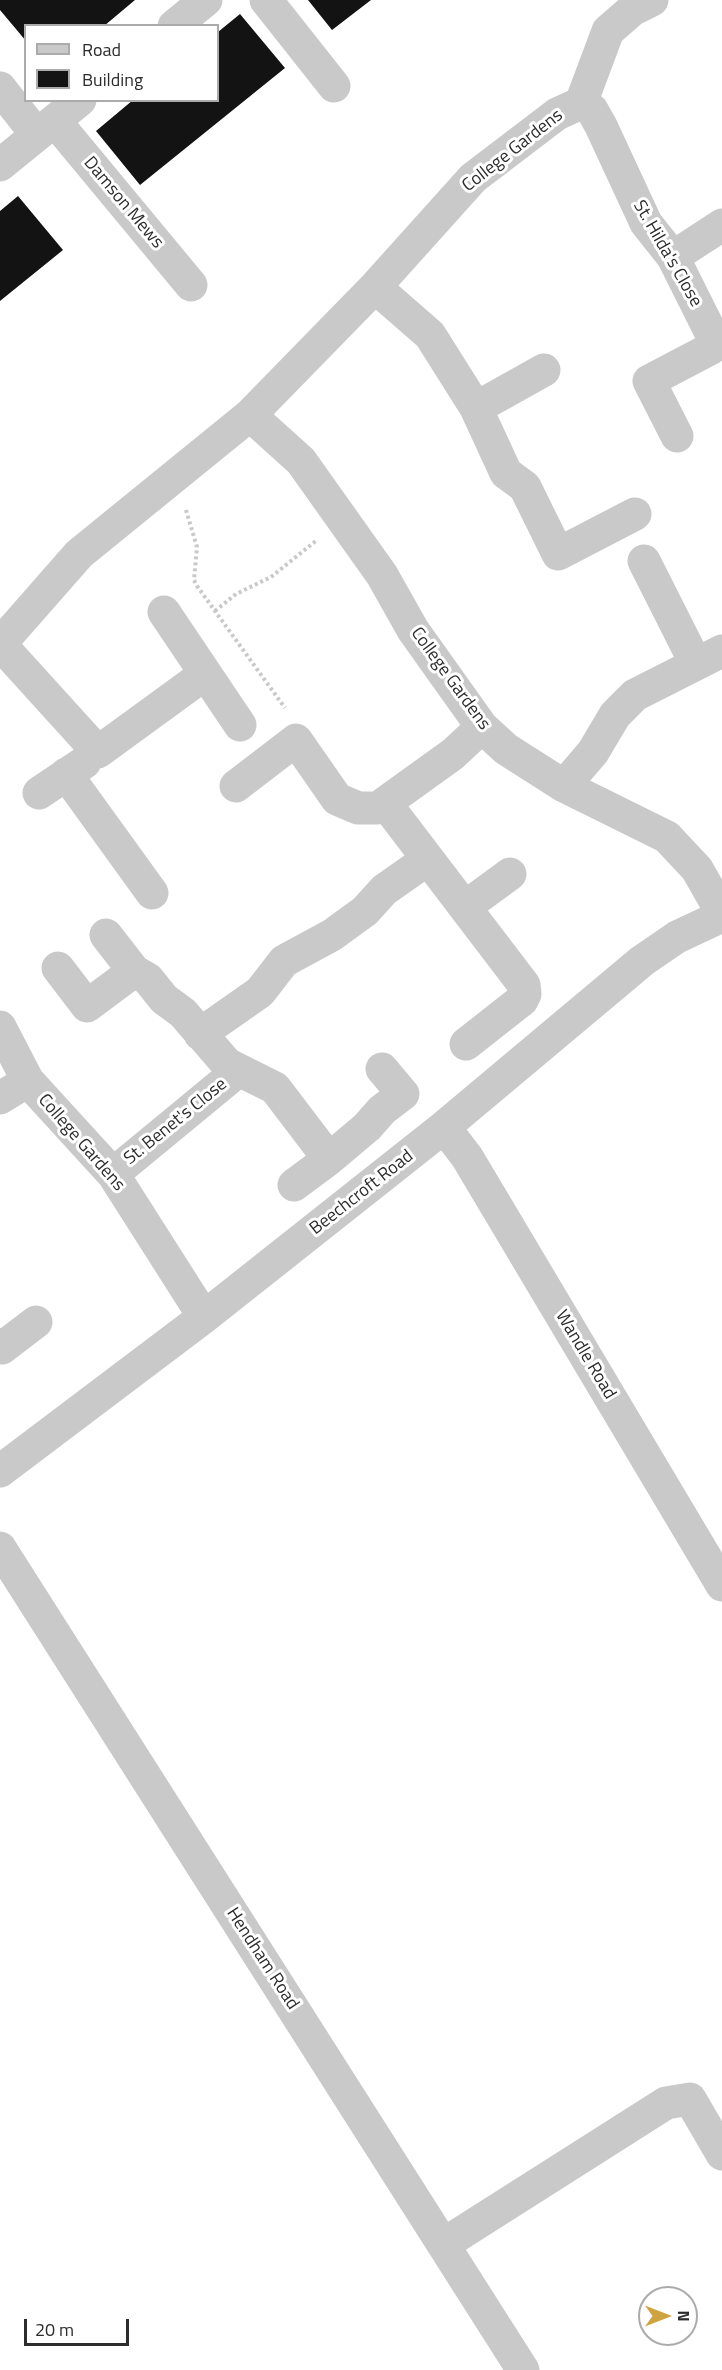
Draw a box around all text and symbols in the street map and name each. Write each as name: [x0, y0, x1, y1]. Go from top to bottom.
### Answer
legend: [24, 24, 219, 102]
text: Road: [82, 36, 121, 63]
text: Building: [82, 66, 143, 93]
street label: College Gardens: [458, 105, 568, 197]
street label: Damson Mews: [78, 153, 168, 253]
street label: St. Hilda's Close: [628, 197, 706, 311]
street label: College Gardens: [406, 623, 494, 735]
street label: St. Benet's Close: [120, 1074, 232, 1170]
street label: College Gardens: [33, 1090, 129, 1196]
street label: Beechcroft Road: [306, 1146, 418, 1240]
street label: Wandle Road: [550, 1307, 620, 1403]
street label: Hendham Road: [221, 1904, 303, 2014]
north arrow: [638, 2286, 698, 2346]
scale bar: [27, 2307, 132, 2345]
text: N: [672, 2310, 696, 2322]
text: 20 m: [35, 2316, 74, 2343]

